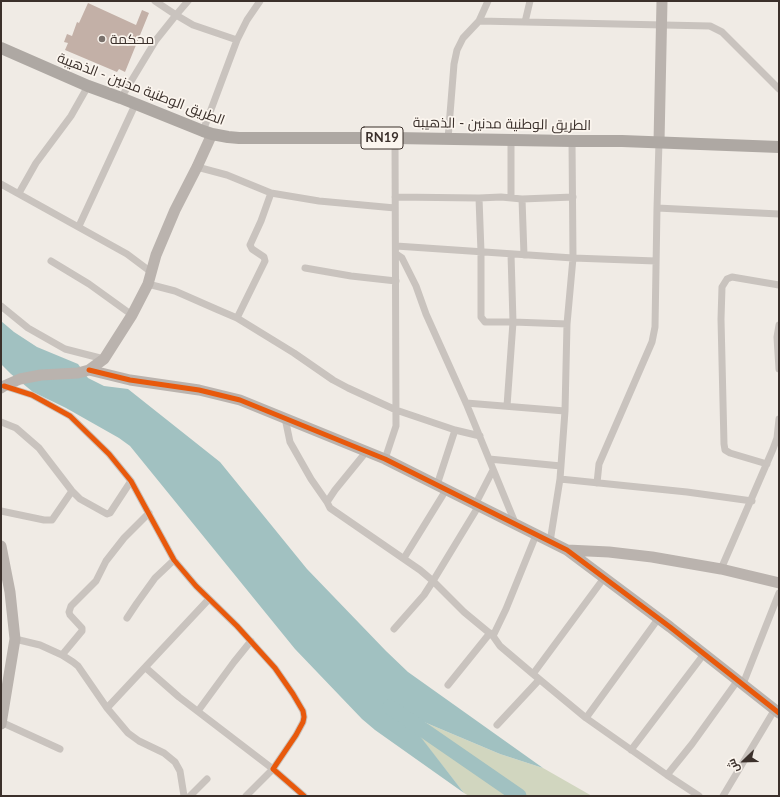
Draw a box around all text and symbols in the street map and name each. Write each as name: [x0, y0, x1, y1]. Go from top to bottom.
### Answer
place label: محكمة: [110, 31, 154, 47]
marker: محكمة: [97, 34, 107, 44]
street label: الطريق الوطنية مدنين - الذهيبة: [55, 49, 227, 129]
street label: الطريق الوطنية مدنين - الذهيبة: [413, 114, 591, 134]
road number: RN19: [361, 127, 403, 149]
north arrow: [724, 741, 764, 781]
text: ش: [724, 757, 741, 775]

